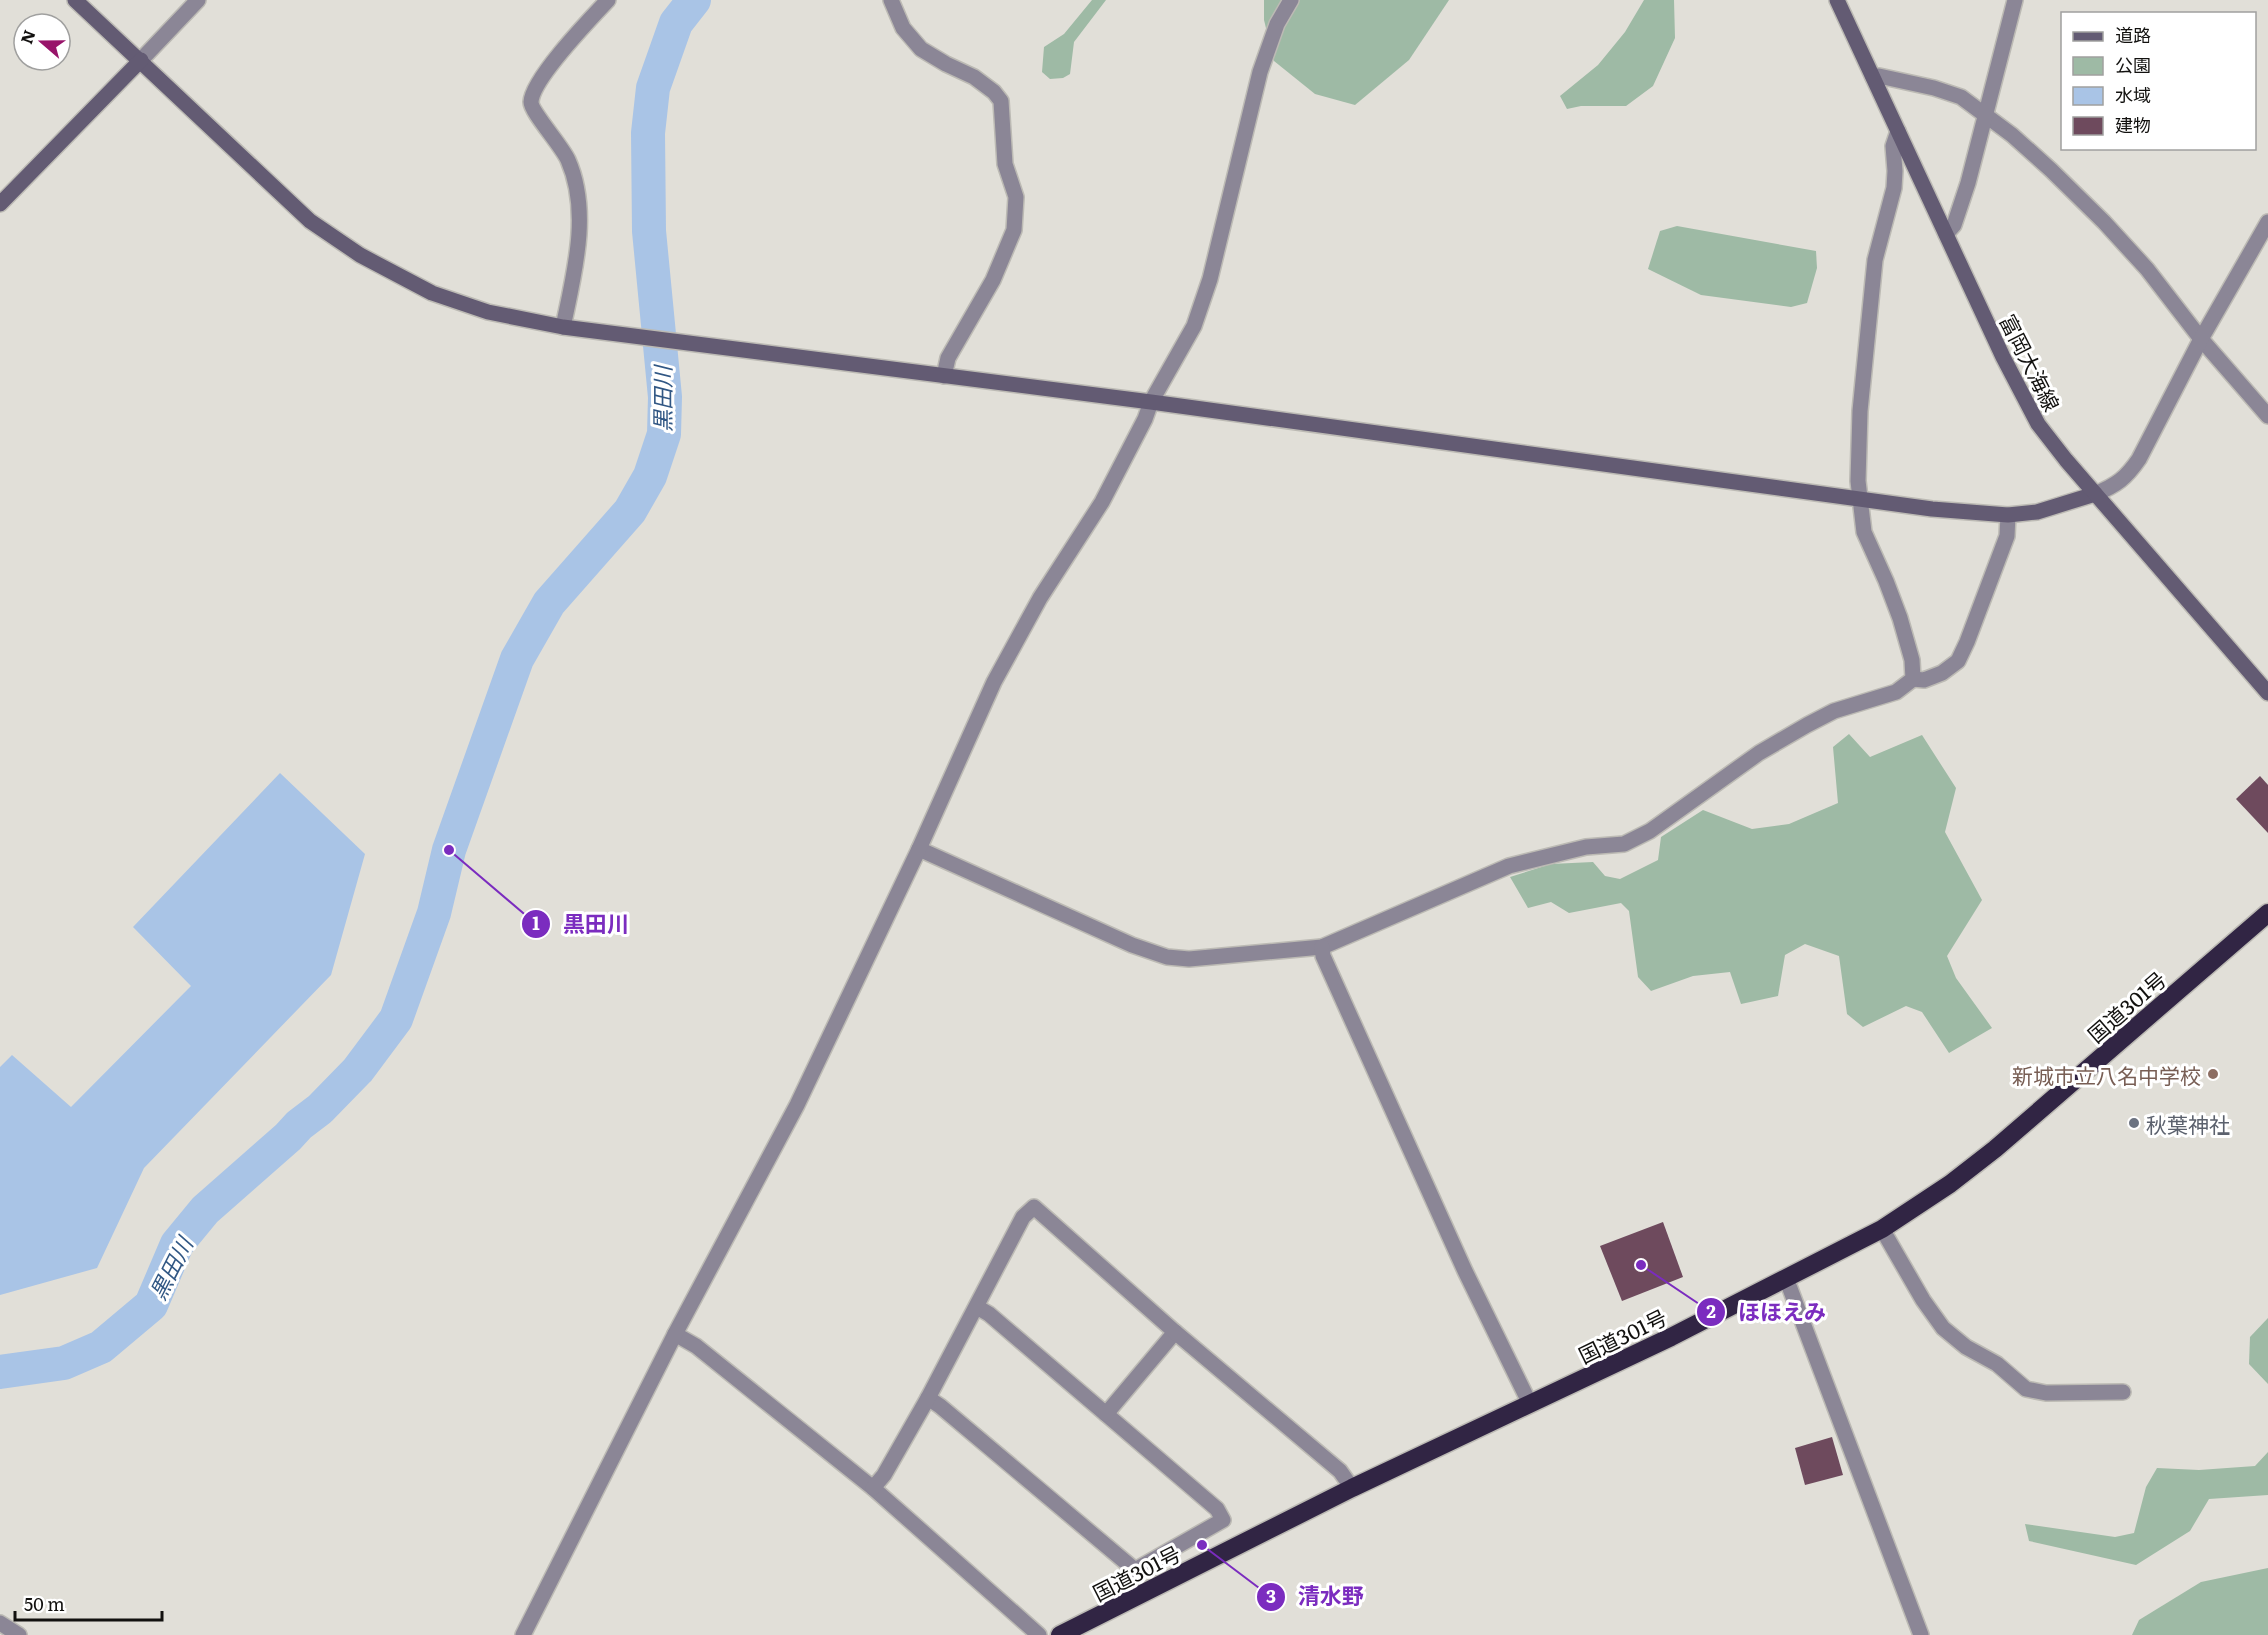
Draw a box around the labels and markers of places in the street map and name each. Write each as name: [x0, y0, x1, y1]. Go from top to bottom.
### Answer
callout: 黒田川: [521, 904, 641, 944]
place label: 新城市立八名中学校: [2012, 1059, 2201, 1090]
marker: 新城市立八名中学校: [2206, 1067, 2220, 1081]
place label: 秋葉神社: [2146, 1108, 2230, 1139]
marker: 秋葉神社: [2127, 1116, 2141, 1130]
callout: ほほえみ: [1696, 1292, 1838, 1332]
callout: 清水野: [1256, 1577, 1376, 1617]

